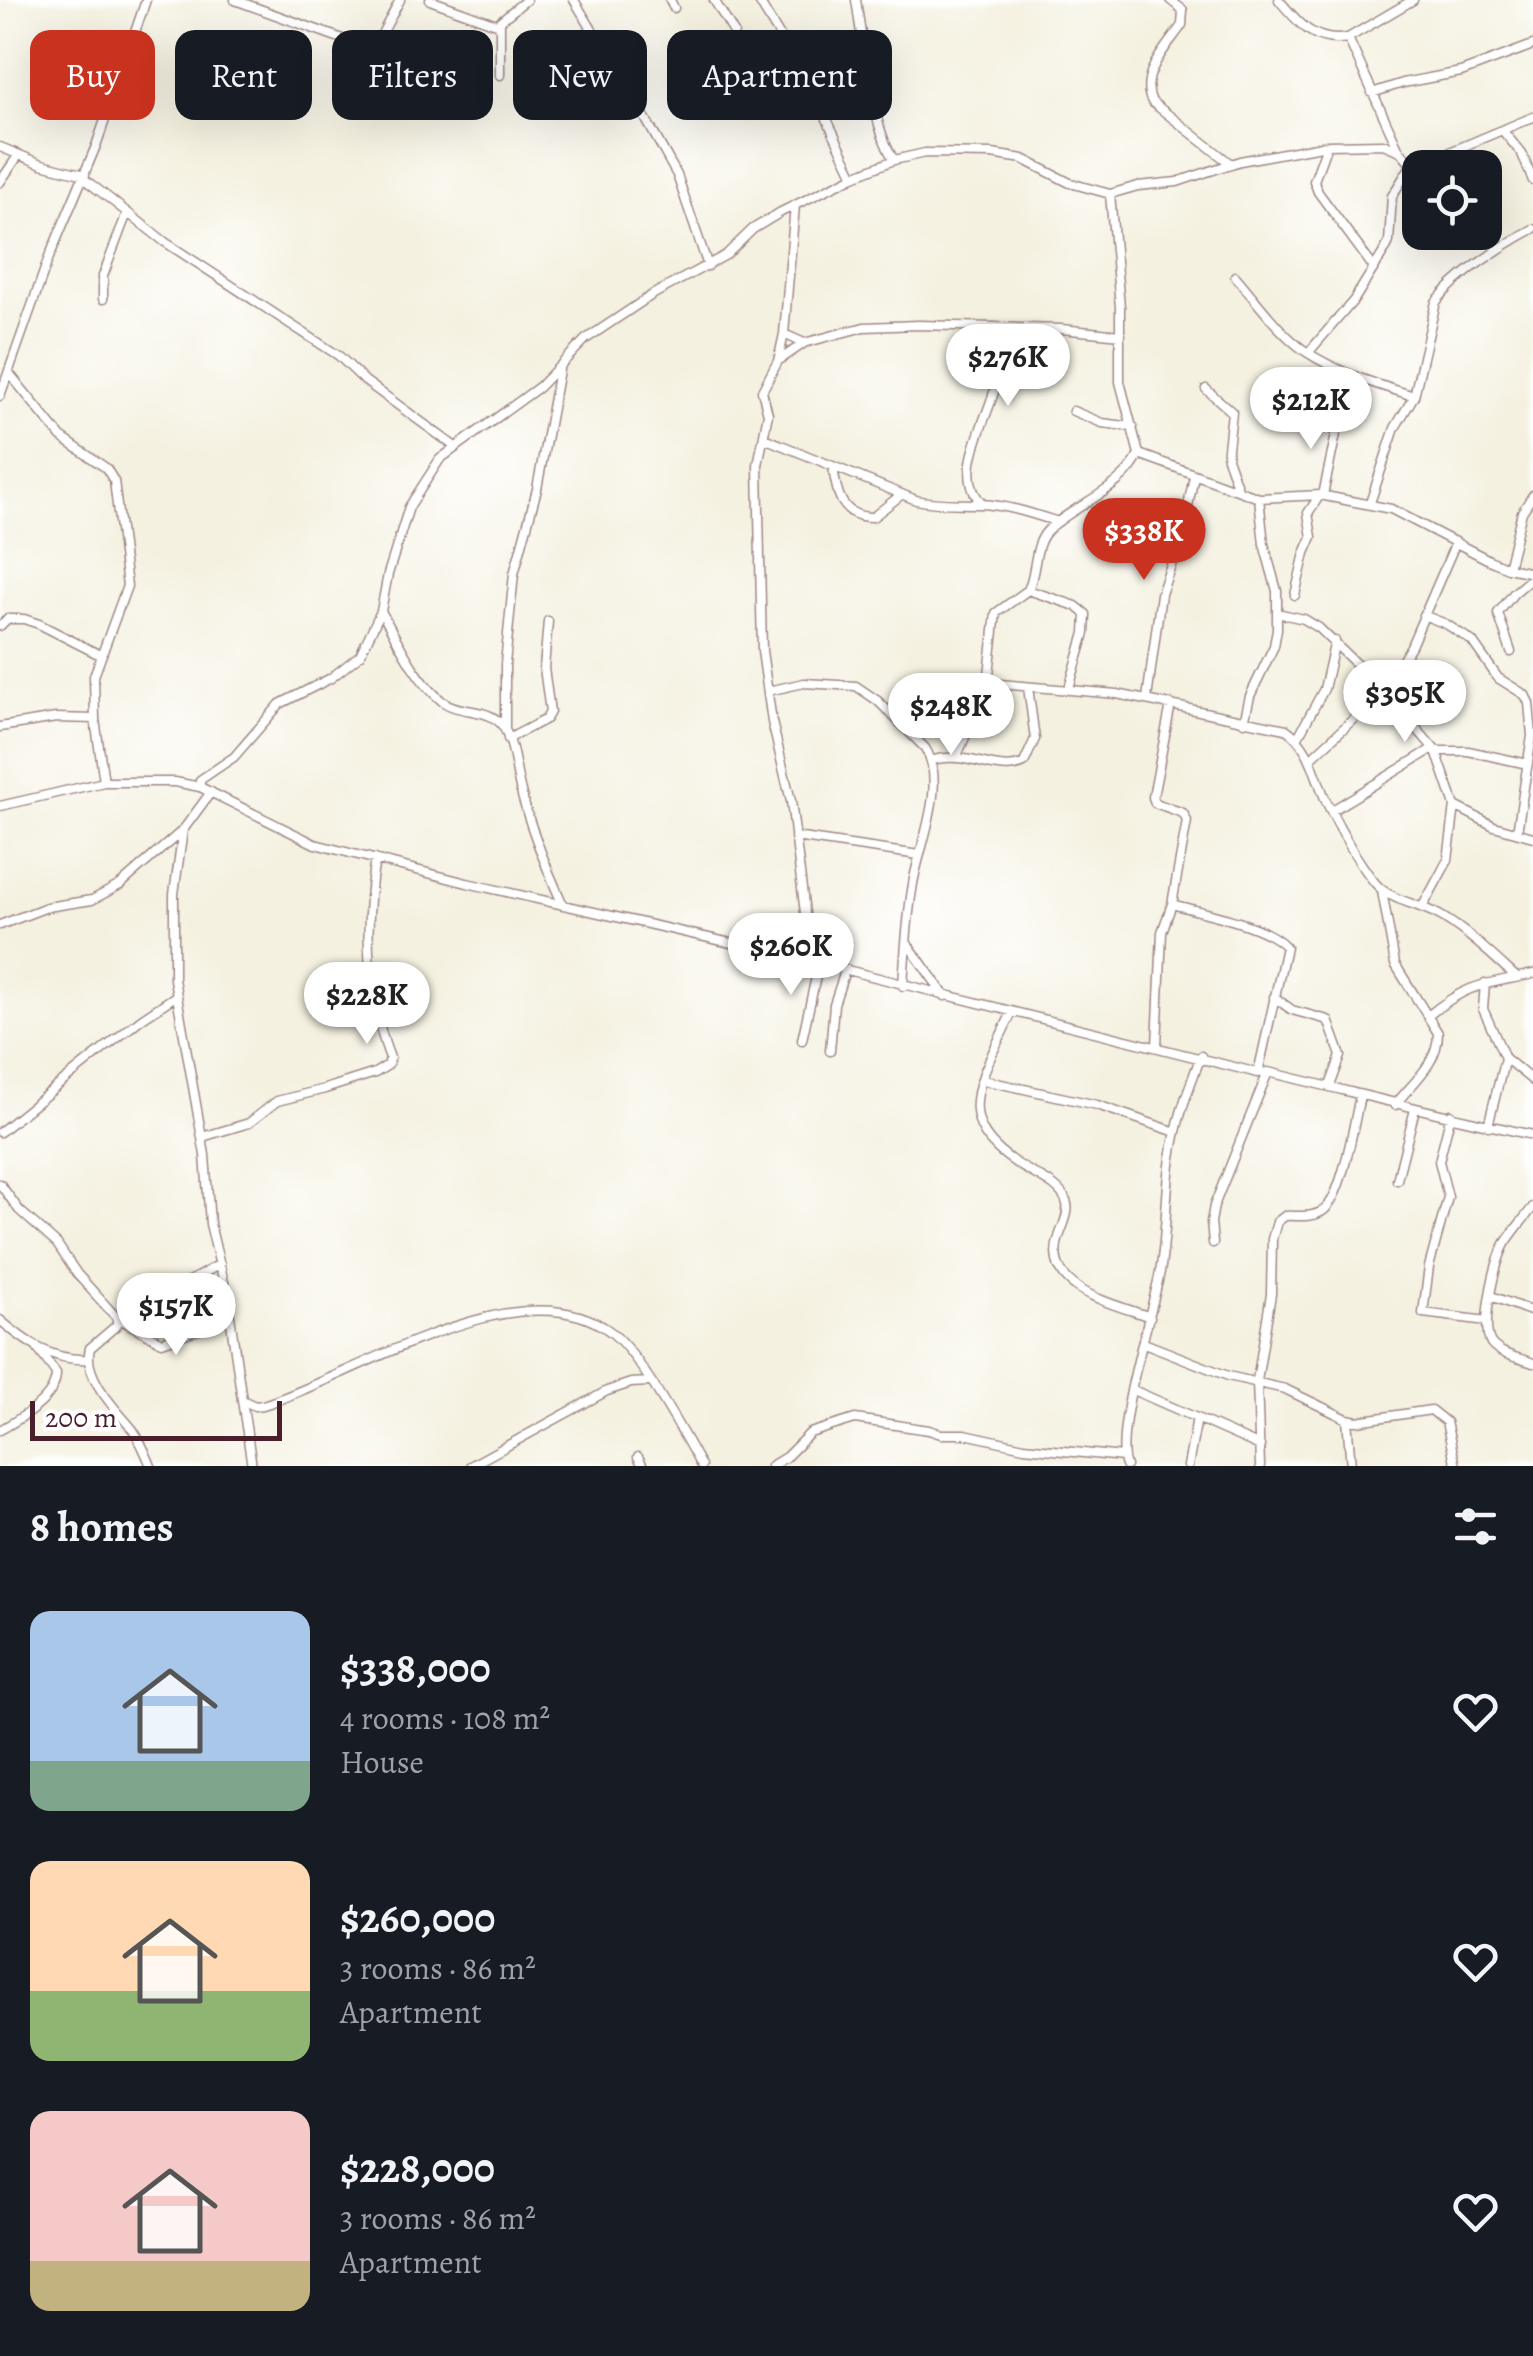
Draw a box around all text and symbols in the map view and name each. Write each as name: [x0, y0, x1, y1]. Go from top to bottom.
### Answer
chip: Buy: [30, 30, 155, 120]
chip: Rent: [175, 30, 312, 120]
chip: Filters: [332, 30, 493, 120]
chip: New: [513, 30, 647, 120]
chip: Apartment: [667, 30, 892, 120]
map controls: [1402, 150, 1502, 250]
button: locate: [1402, 150, 1502, 250]
pin: $276K: [938, 324, 1078, 409]
text: $276K: [968, 334, 1048, 378]
pin: $212K: [1241, 367, 1381, 452]
text: $212K: [1272, 377, 1350, 421]
pin: $338K: [1074, 498, 1214, 583]
text: $338K: [1105, 508, 1183, 552]
pin: $305K: [1335, 660, 1475, 745]
text: $305K: [1365, 670, 1445, 714]
pin: $248K: [881, 673, 1021, 758]
text: $248K: [910, 683, 992, 727]
pin: $260K: [721, 913, 861, 998]
text: $260K: [750, 923, 832, 967]
pin: $228K: [297, 962, 437, 1047]
text: $228K: [326, 972, 408, 1016]
pin: $157K: [106, 1273, 246, 1358]
text: $157K: [139, 1283, 213, 1327]
scale bar: [30, 1396, 282, 1440]
text: 200 m: [45, 1399, 117, 1437]
text: 8 homes: [30, 1498, 174, 1555]
icon: filters: [1448, 1499, 1503, 1554]
text: $338,000: [340, 1639, 491, 1696]
icon: home: [110, 1651, 230, 1771]
icon: heart: [1448, 1684, 1503, 1739]
text: 4 rooms · 108 m²: [340, 1696, 550, 1740]
text: House: [340, 1740, 424, 1784]
text: $260,000: [340, 1889, 495, 1946]
icon: home: [110, 1901, 230, 2021]
icon: heart: [1448, 1934, 1503, 1989]
text: 3 rooms · 86 m²: [340, 1946, 536, 1990]
text: Apartment: [340, 1990, 482, 2034]
text: $228,000: [340, 2139, 495, 2196]
icon: home: [110, 2151, 230, 2271]
icon: heart: [1448, 2184, 1503, 2239]
text: 3 rooms · 86 m²: [340, 2196, 536, 2240]
text: Apartment: [340, 2240, 482, 2284]

